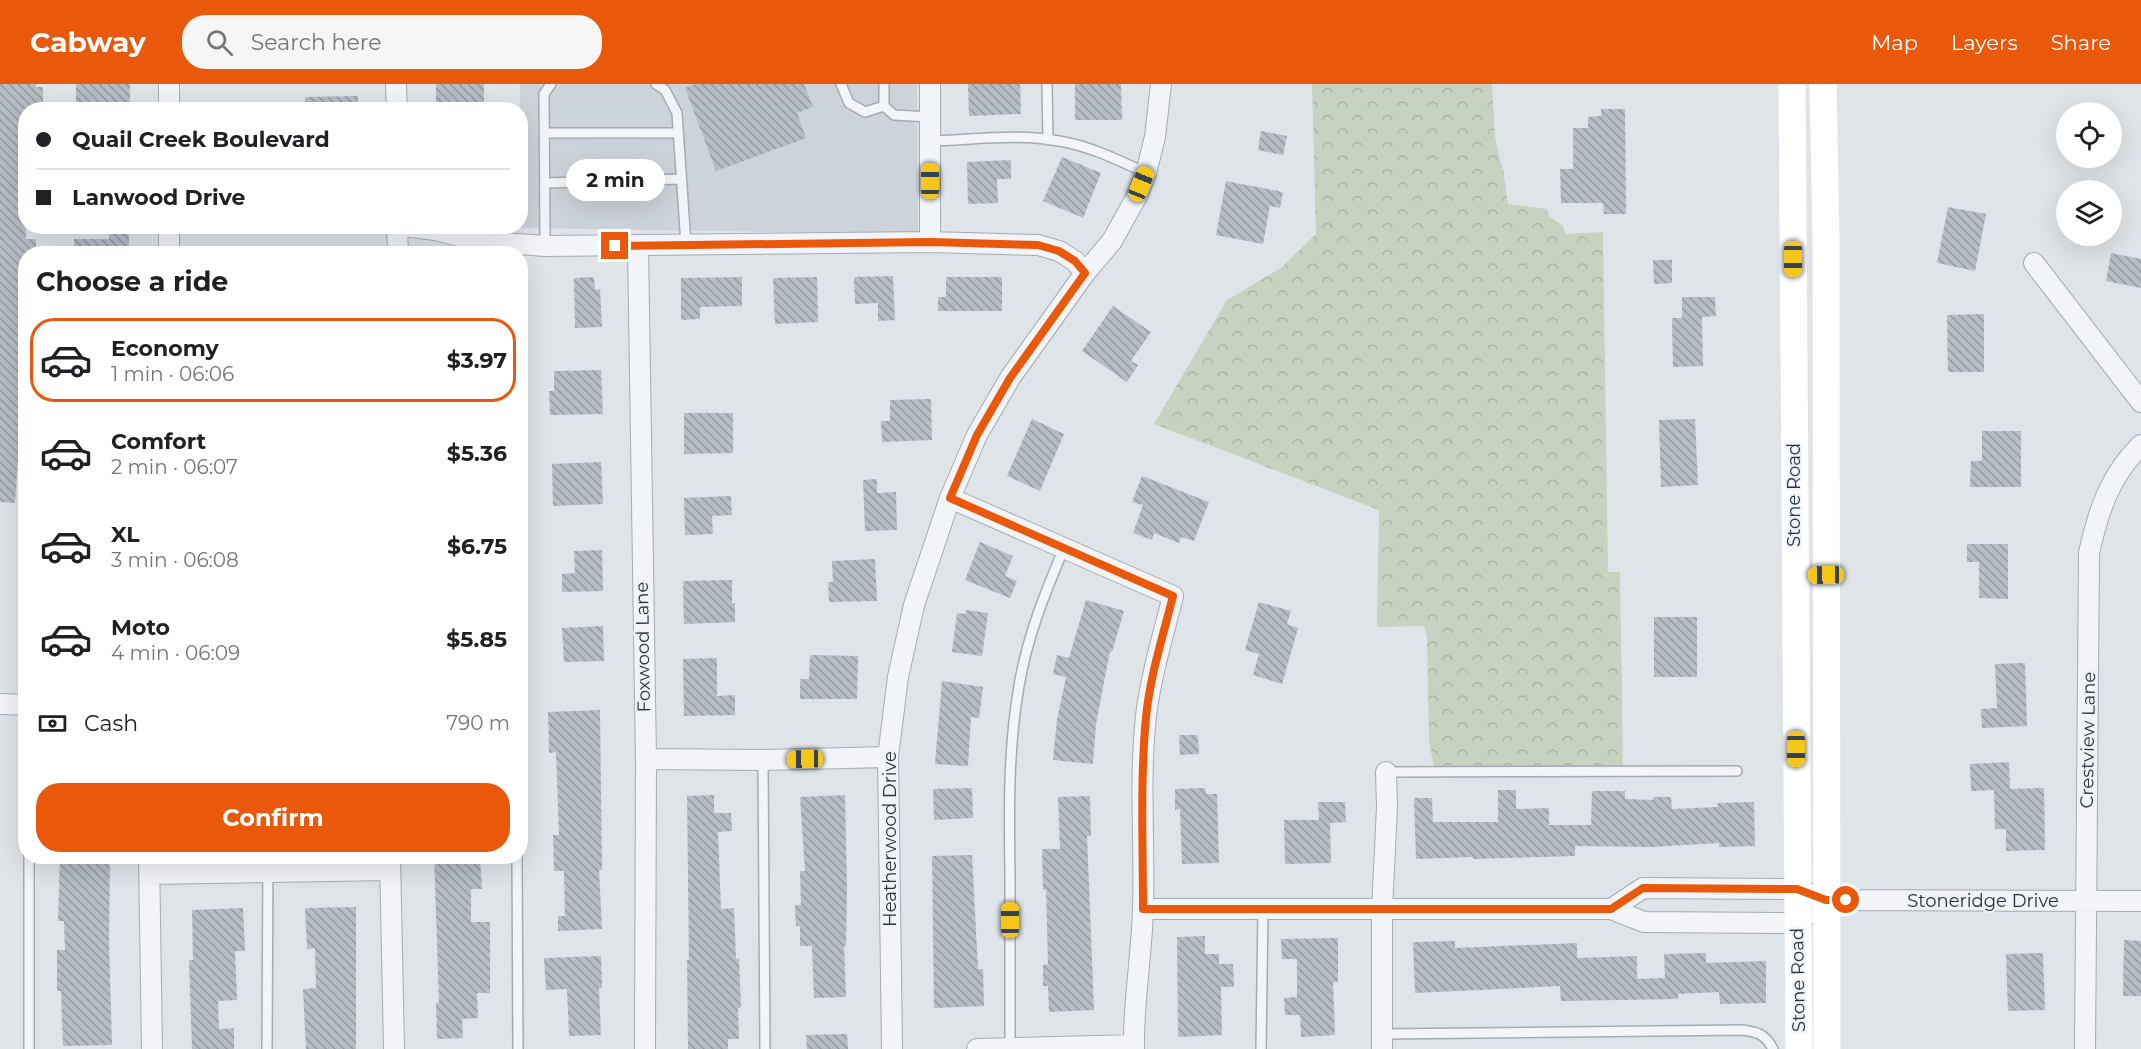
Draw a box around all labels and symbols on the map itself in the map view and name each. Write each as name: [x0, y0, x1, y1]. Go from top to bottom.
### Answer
callout: 2 min: [566, 159, 664, 201]
car: [921, 163, 939, 199]
car: [1126, 164, 1156, 204]
route end: [601, 232, 628, 259]
car: [1784, 241, 1802, 277]
street label: Stone Road: [1783, 443, 1805, 547]
car: [1808, 566, 1844, 584]
street label: Foxwood Lane: [631, 581, 655, 712]
street label: Crestview Lane: [2076, 671, 2100, 808]
car: [1787, 731, 1805, 767]
car: [787, 750, 823, 768]
street label: Heatherwood Drive: [879, 751, 901, 927]
route start: [1832, 886, 1859, 913]
street label: Stoneridge Drive: [1907, 890, 2059, 912]
car: [1001, 902, 1019, 938]
street label: Stone Road: [1786, 928, 1810, 1032]

